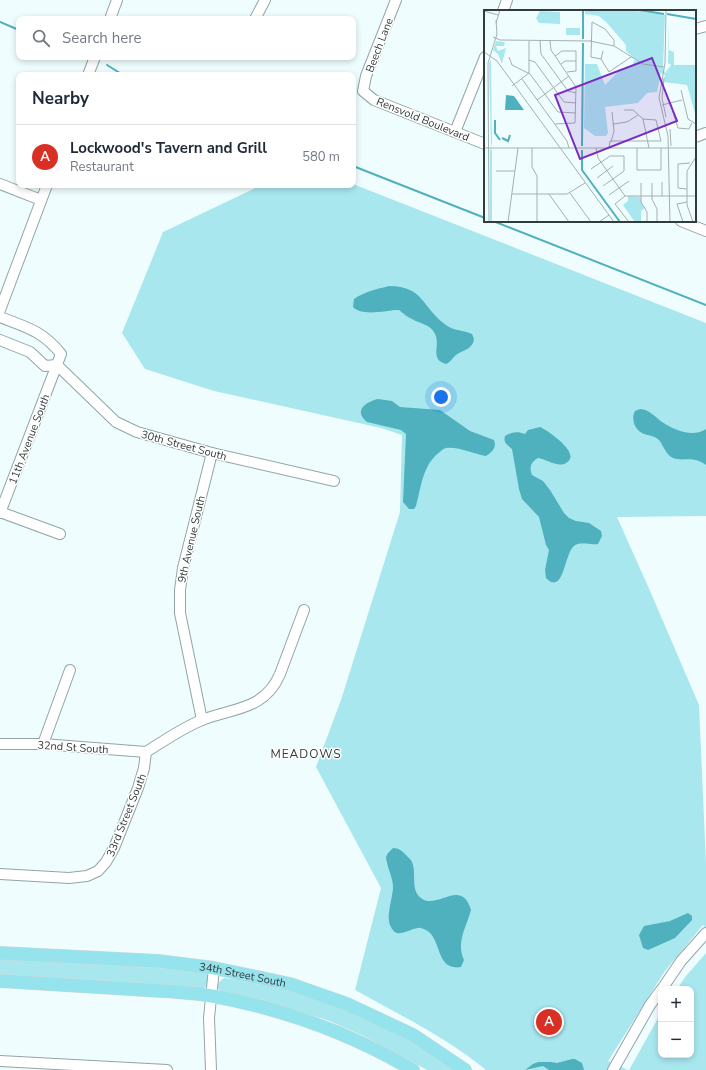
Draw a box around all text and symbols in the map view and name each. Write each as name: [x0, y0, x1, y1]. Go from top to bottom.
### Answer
inset map: [484, 10, 696, 222]
search box: [16, 16, 356, 60]
street label: Beech Lane: [362, 16, 397, 75]
icon: search: [30, 27, 52, 49]
text: Search here: [62, 28, 142, 48]
text: Nearby: [32, 87, 89, 110]
street label: Rensvold Boulevard: [374, 94, 472, 145]
text: Lockwood's Tavern and Grill: [70, 138, 267, 158]
text: A: [40, 148, 50, 166]
text: 580 m: [302, 148, 340, 166]
text: Restaurant: [70, 158, 134, 176]
your location: [431, 387, 451, 407]
street label: 11th Avenue South: [5, 392, 54, 486]
street label: 30th Street South: [139, 427, 228, 464]
street label: 9th Avenue South: [174, 494, 209, 584]
street label: 32nd St South: [37, 738, 109, 757]
district label: MEADOWS: [270, 746, 342, 762]
street label: 33rd Street South: [103, 771, 150, 859]
street label: 34th Street South: [198, 959, 287, 991]
map controls: [658, 986, 694, 1058]
button: +: [658, 986, 694, 1022]
pin: A: [536, 1007, 562, 1037]
button: −: [658, 1022, 694, 1058]

